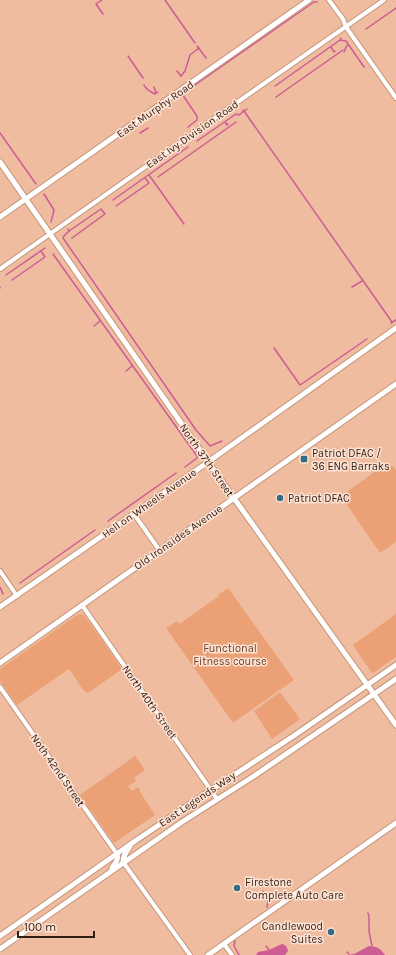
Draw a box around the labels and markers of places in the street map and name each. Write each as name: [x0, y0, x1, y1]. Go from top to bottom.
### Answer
place label: Patriot DFAC / 36 ENG Barraks: [312, 447, 390, 473]
marker: Patriot DFAC / 36 ENG Barraks: [299, 454, 309, 464]
place label: Patriot DFAC: [288, 492, 350, 505]
marker: Patriot DFAC: [275, 493, 285, 503]
place label: Firestone Complete Auto Care: [245, 876, 344, 902]
marker: Firestone Complete Auto Care: [232, 883, 242, 893]
place label: Candlewood Suites: [262, 920, 323, 946]
marker: Candlewood Suites: [326, 927, 336, 937]

